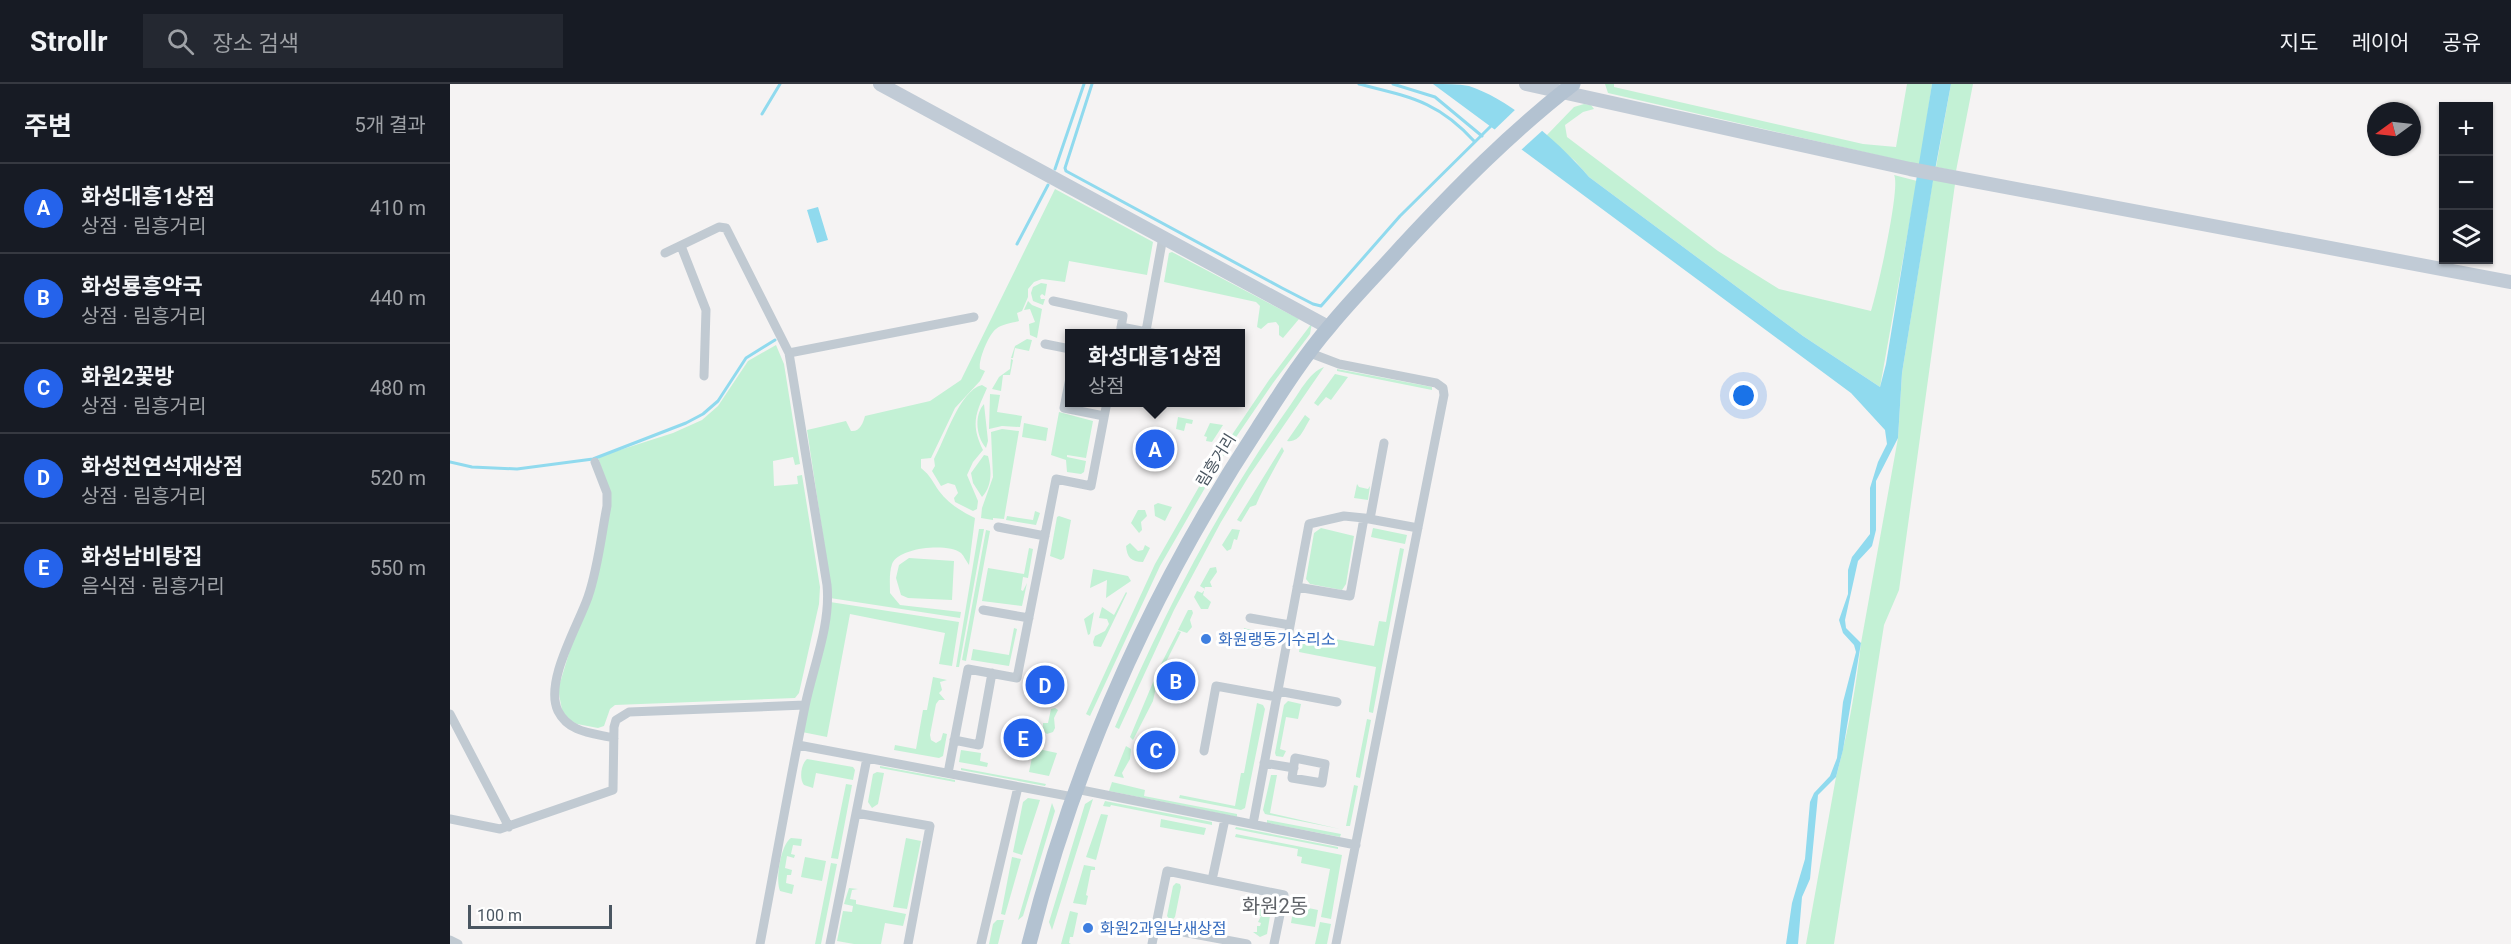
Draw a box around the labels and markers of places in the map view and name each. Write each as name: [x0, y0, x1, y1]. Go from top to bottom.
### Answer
pin: A: [1136, 426, 1174, 472]
place label: 화원랭동기수리소: [1218, 630, 1336, 649]
marker: 화원랭동기수리소: [1199, 632, 1213, 646]
pin: B: [1156, 658, 1196, 704]
pin: D: [1026, 662, 1064, 708]
pin: E: [1004, 716, 1042, 760]
pin: C: [1136, 728, 1176, 772]
place label: 화원2과일남새상점: [1100, 919, 1227, 938]
marker: 화원2과일남새상점: [1081, 921, 1095, 935]

